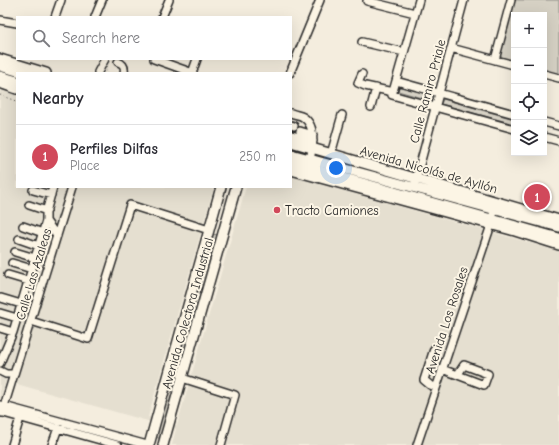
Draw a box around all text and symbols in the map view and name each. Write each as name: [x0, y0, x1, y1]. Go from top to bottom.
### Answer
map controls: [511, 12, 547, 156]
button: +: [511, 12, 547, 48]
search box: [16, 16, 292, 60]
icon: search: [30, 27, 52, 49]
text: Search here: [62, 29, 140, 47]
street label: Calle Ramiro Priale: [406, 37, 449, 145]
button: −: [511, 48, 547, 84]
button: locate: [511, 84, 547, 120]
text: Nearby: [32, 89, 83, 108]
button: layers: [511, 120, 547, 156]
text: Perfiles Dilfas: [70, 140, 158, 158]
street label: Avenida Nicolás de Ayllón: [358, 143, 499, 196]
text: 1: [42, 149, 48, 164]
text: 250 m: [239, 149, 276, 164]
text: Place: [70, 158, 100, 173]
your location: [326, 158, 346, 178]
pin: 1: [524, 182, 550, 212]
place label: Tracto Camiones: [285, 203, 379, 218]
marker: Tracto Camiones: [272, 205, 282, 215]
street label: Calle Las Azaleas: [12, 226, 55, 322]
street label: Avenida Colectora Industrial: [159, 236, 216, 390]
street label: Avenida Los Rosales: [422, 265, 471, 375]

